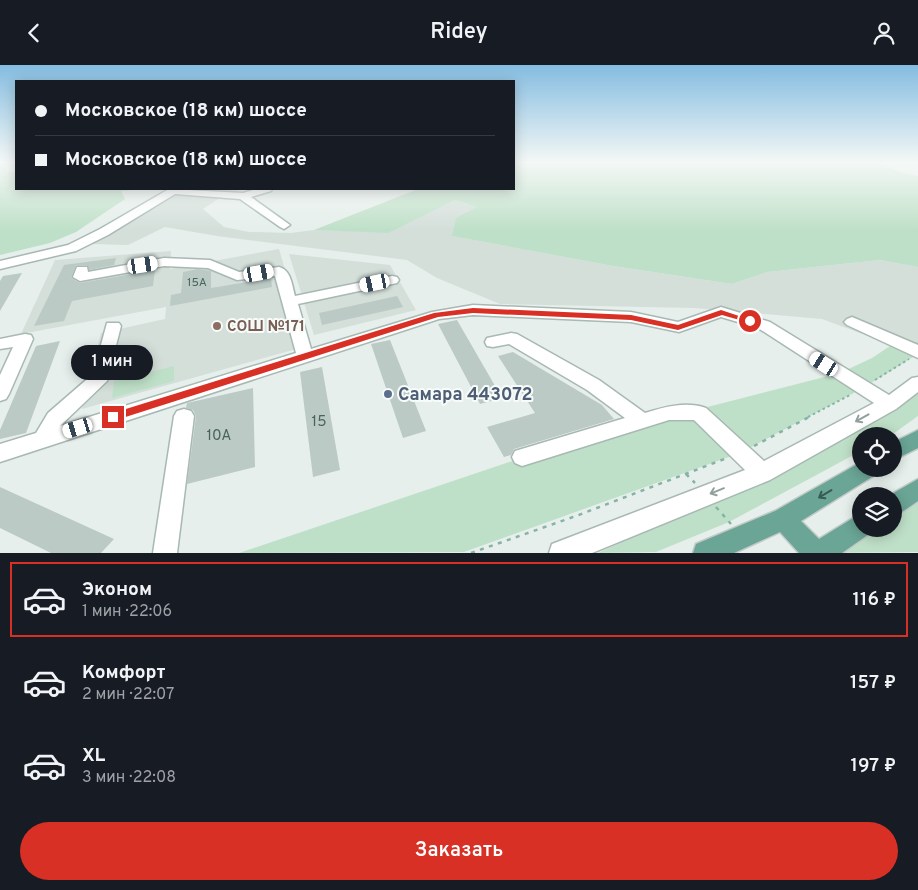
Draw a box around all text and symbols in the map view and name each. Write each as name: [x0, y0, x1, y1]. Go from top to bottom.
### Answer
icon: back: [20, 19, 48, 47]
text: Ridey: [430, 19, 488, 46]
icon: person: [870, 19, 898, 47]
text: Московское (18 км) шоссе: [65, 99, 307, 123]
text: Московское (18 км) шоссе: [65, 148, 307, 172]
car: [127, 255, 158, 275]
car: [242, 263, 275, 283]
car: [358, 273, 391, 293]
house number: 15А: [187, 275, 207, 291]
route start: [739, 310, 761, 332]
place label: СОШ №171: [227, 318, 305, 337]
marker: СОШ №171: [211, 320, 223, 332]
callout: 1 мин: [72, 345, 154, 379]
car: [807, 350, 840, 378]
text: 1 мин: [92, 352, 132, 372]
place label: Самара 443072: [398, 384, 533, 407]
marker: Самара 443072: [382, 388, 394, 400]
route end: [102, 406, 124, 428]
house number: 15: [312, 413, 326, 432]
one-way arrow: [855, 414, 870, 423]
car: [61, 416, 94, 440]
house number: 10А: [207, 427, 231, 446]
map controls: [852, 427, 902, 537]
button: locate: [852, 427, 902, 477]
one-way arrow: [710, 486, 725, 496]
button: layers: [852, 487, 902, 537]
one-way arrow: [819, 489, 833, 499]
icon: car: [22, 577, 67, 622]
text: Эконом: [82, 578, 152, 602]
text: 116 ₽: [853, 588, 896, 612]
text: 1 мин · 22:06: [82, 602, 172, 622]
icon: car: [22, 660, 67, 705]
text: Комфорт: [82, 661, 165, 685]
text: 157 ₽: [850, 671, 896, 695]
text: 2 мин · 22:07: [82, 685, 174, 705]
icon: car: [22, 743, 67, 788]
text: XL: [82, 744, 105, 768]
text: 197 ₽: [851, 754, 896, 778]
text: 3 мин · 22:08: [82, 768, 176, 788]
button: Заказать: [20, 822, 898, 880]

